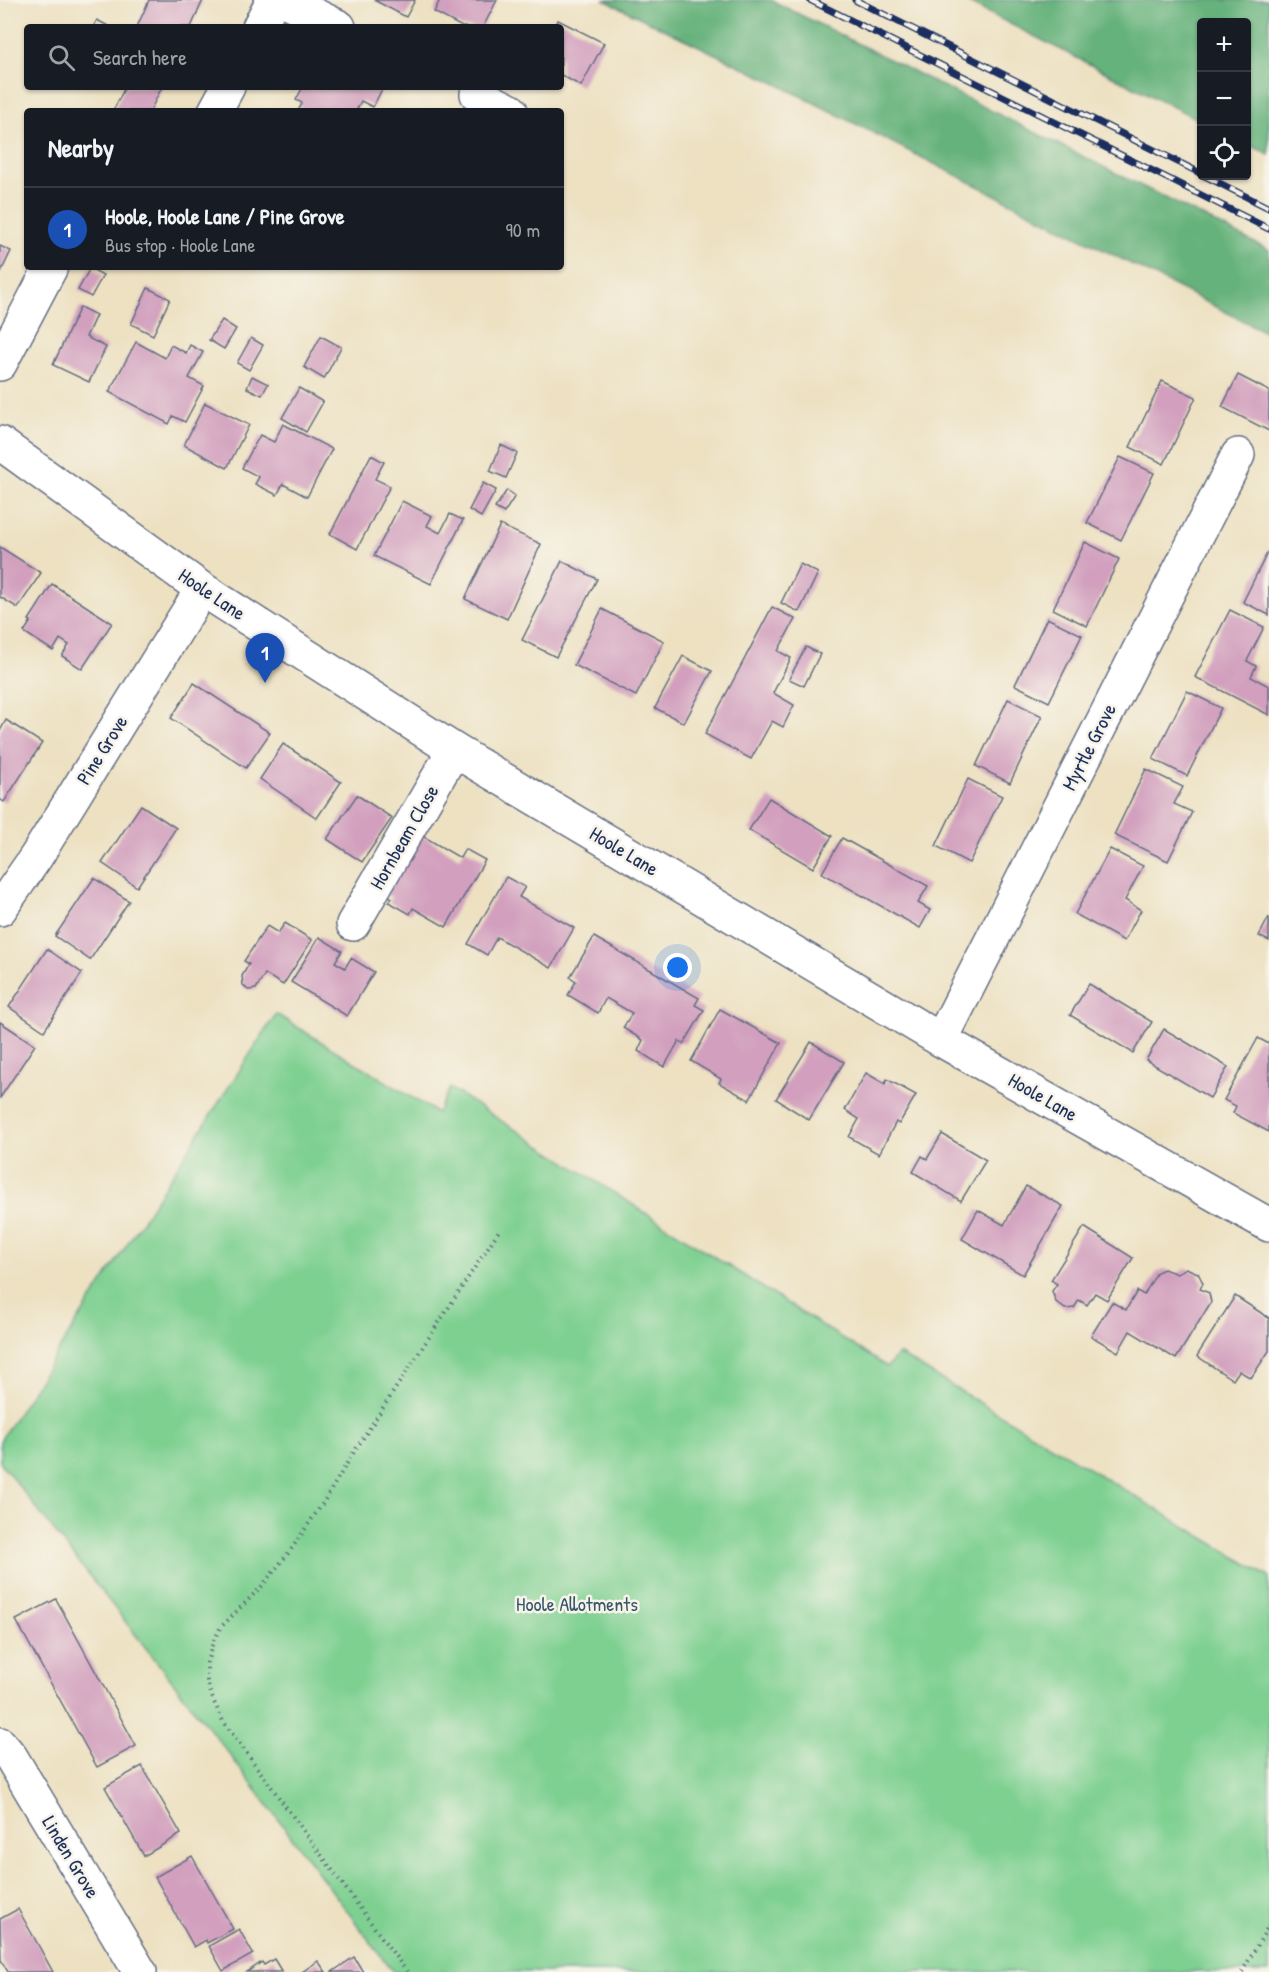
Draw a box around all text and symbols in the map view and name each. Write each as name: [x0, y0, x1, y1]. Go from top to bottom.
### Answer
map controls: [1197, 18, 1251, 180]
button: +: [1197, 18, 1251, 72]
search box: [24, 24, 564, 90]
icon: search: [45, 41, 78, 74]
text: Search here: [93, 42, 187, 72]
button: −: [1197, 72, 1251, 126]
button: locate: [1197, 126, 1251, 180]
text: Nearby: [48, 130, 114, 165]
text: Hoole, Hoole Lane / Pine Grove: [105, 201, 345, 231]
text: 1: [64, 216, 71, 243]
text: 90 m: [506, 216, 540, 243]
text: Bus stop · Hoole Lane: [105, 231, 255, 258]
street label: Hoole Lane: [173, 561, 251, 626]
pin: 1: [246, 634, 284, 683]
street label: Myrtle Grove: [1055, 699, 1122, 795]
street label: Pine Grove: [70, 710, 133, 790]
street label: Hornbeam Close: [363, 780, 444, 894]
street label: Hoole Lane: [585, 820, 664, 882]
your location: [663, 953, 692, 982]
street label: Hoole Lane: [1004, 1066, 1083, 1127]
park label: Hoole Allotments: [516, 1590, 638, 1617]
street label: Linden Grove: [36, 1810, 107, 1903]

